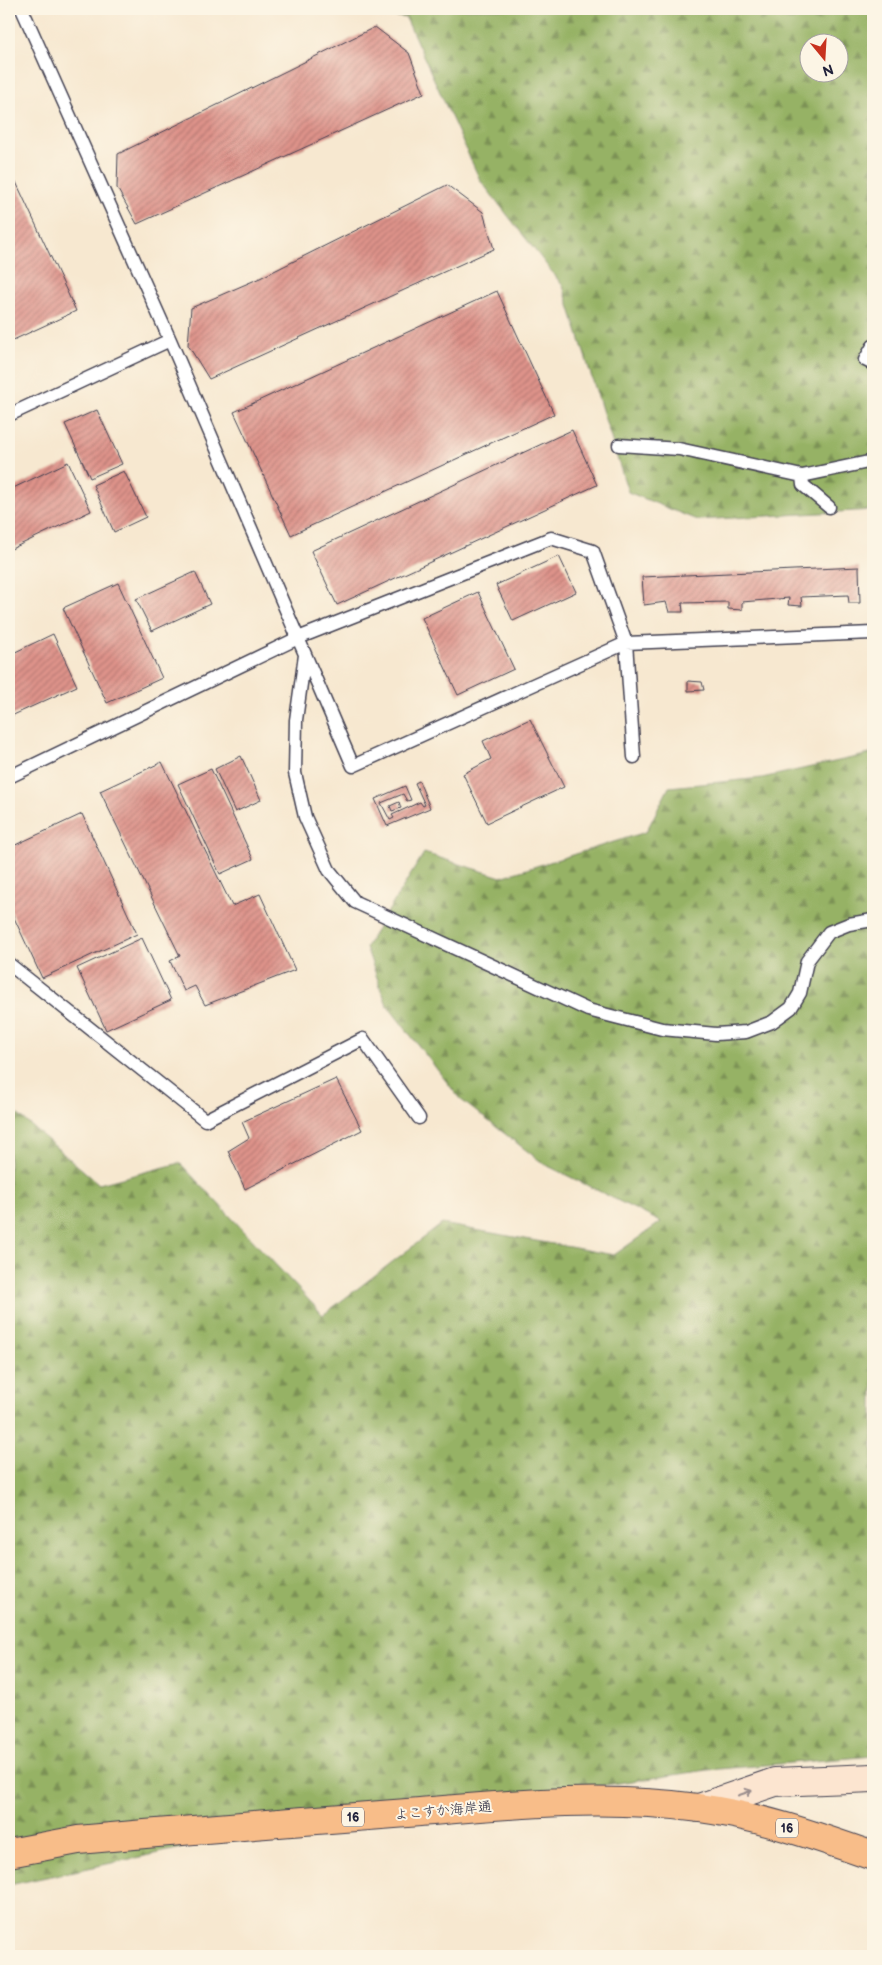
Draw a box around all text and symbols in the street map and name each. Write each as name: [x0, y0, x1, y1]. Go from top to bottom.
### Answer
north arrow: [800, 32, 850, 82]
text: N: [820, 60, 835, 80]
one-way arrow: [737, 1787, 753, 1797]
street label: よこすか海岸通: [394, 1798, 492, 1823]
road number: 16: [342, 1808, 364, 1826]
road number: 16: [776, 1819, 798, 1838]

